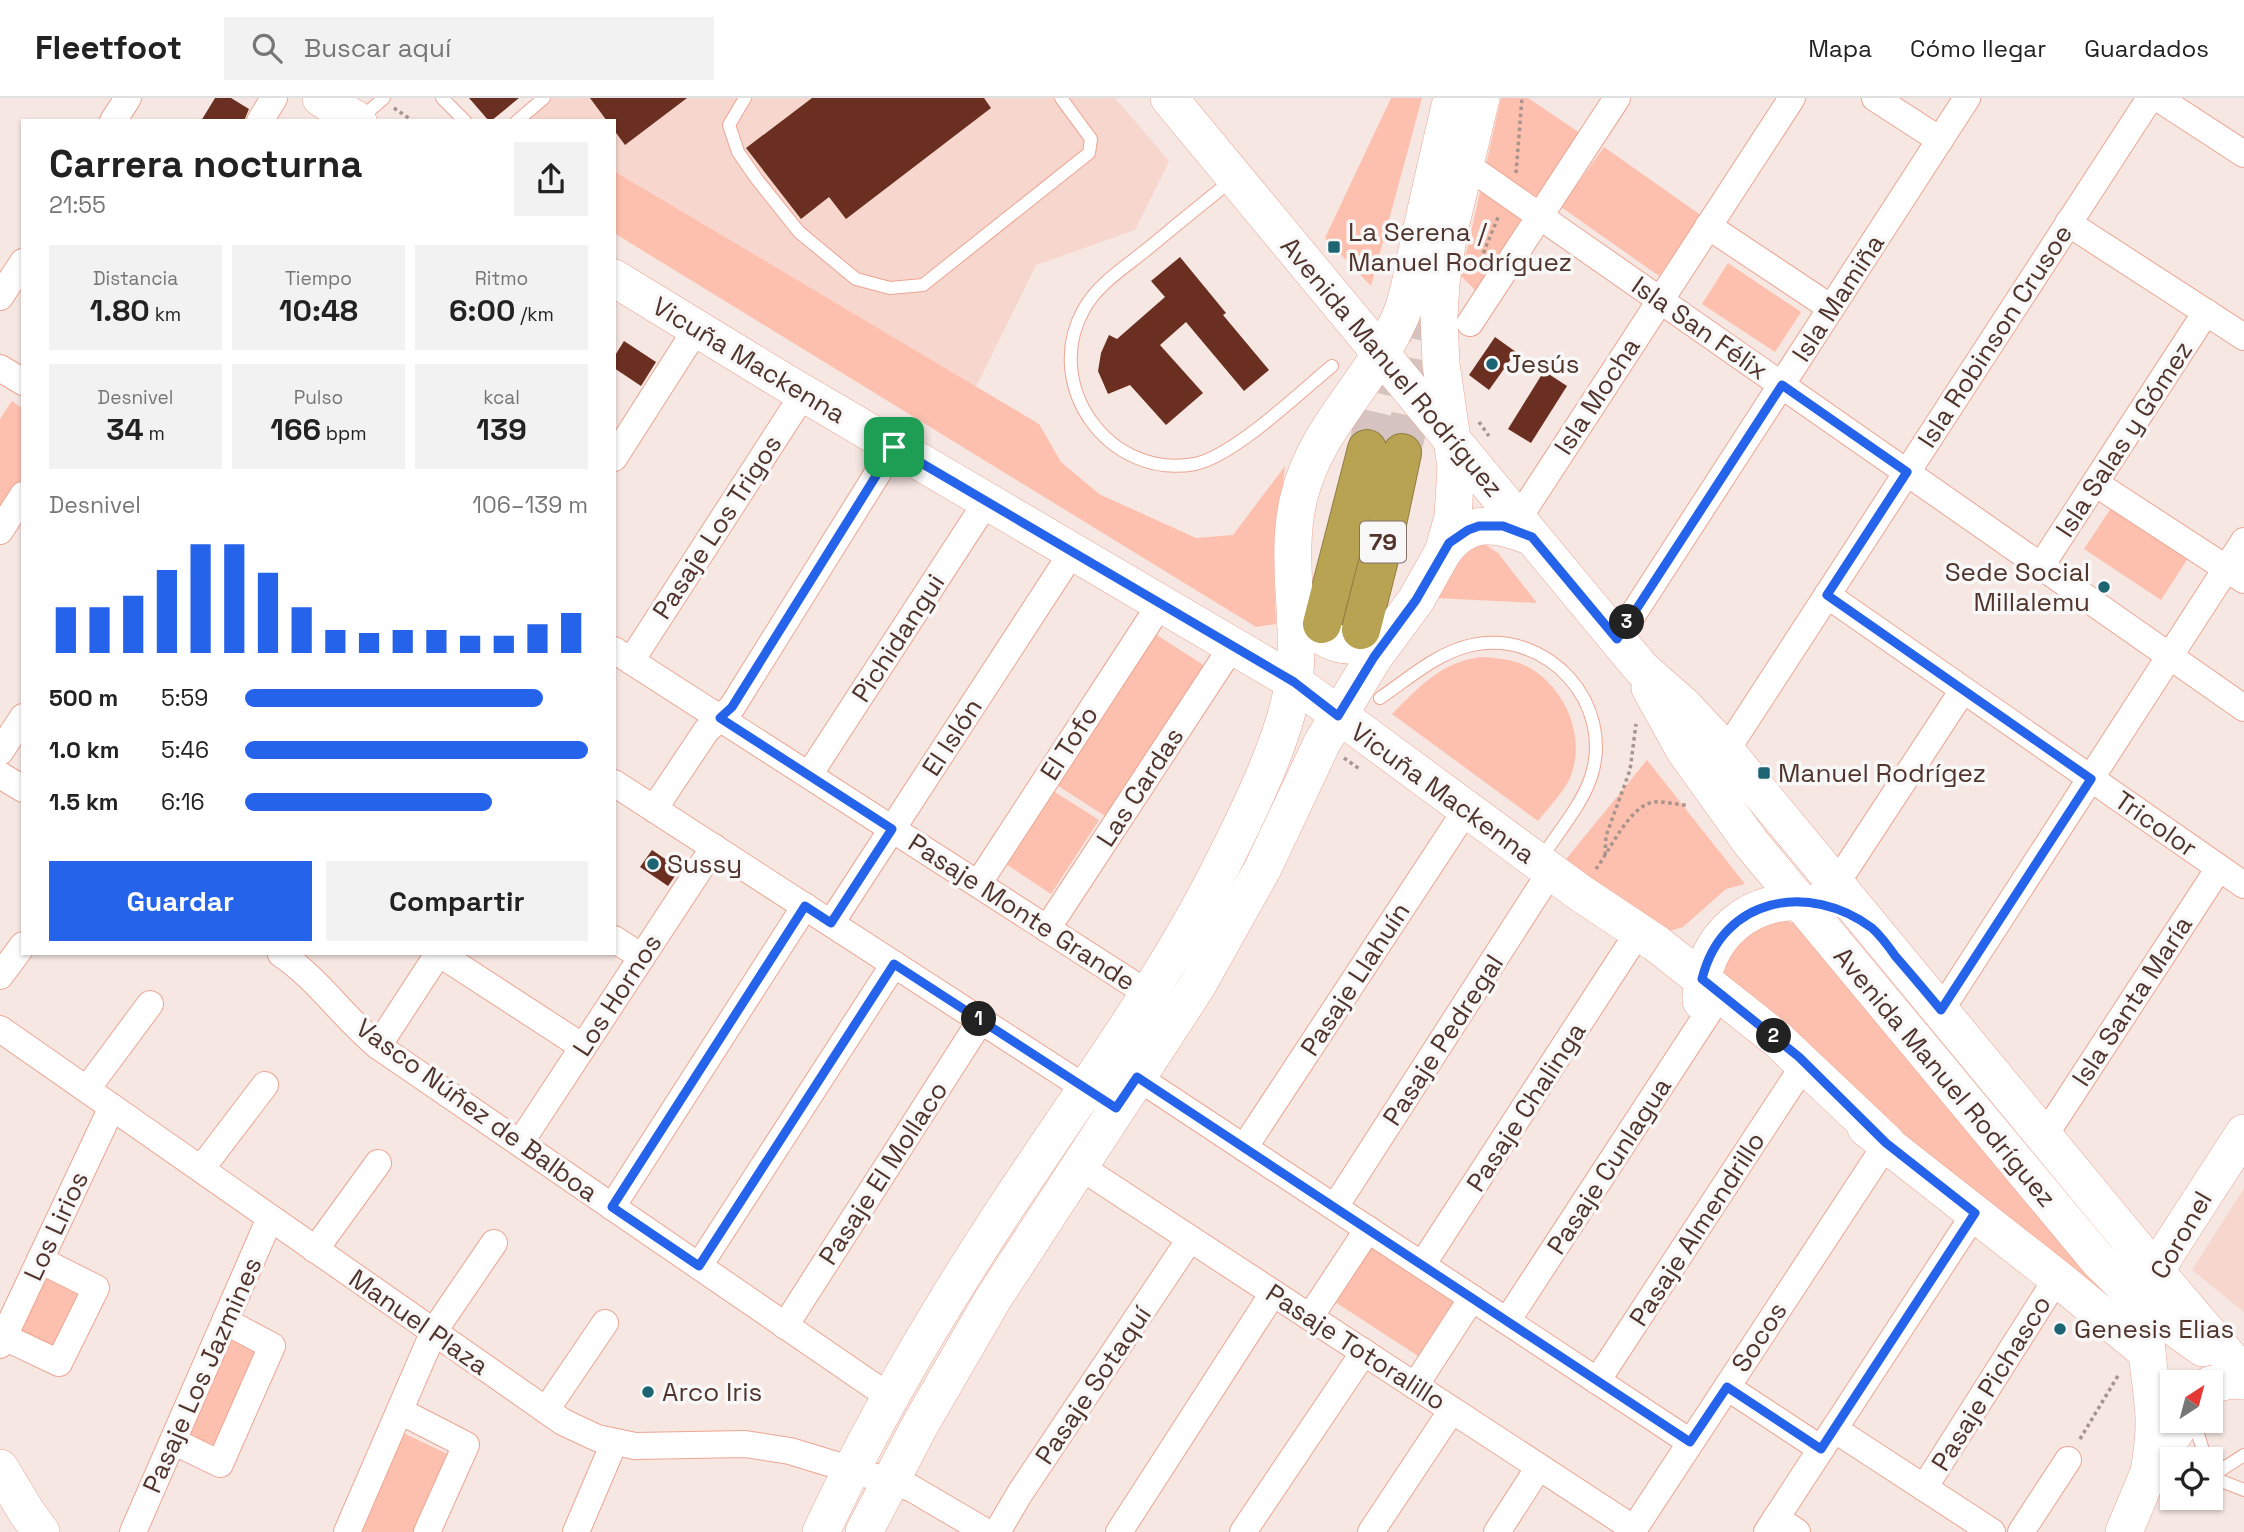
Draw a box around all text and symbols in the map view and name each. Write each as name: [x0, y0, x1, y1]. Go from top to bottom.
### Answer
search box: [224, 17, 714, 80]
text: Fleetfoot: [35, 27, 182, 69]
icon: search: [248, 29, 286, 67]
text: Buscar aquí: [304, 31, 451, 65]
text: Mapa: [1808, 33, 1872, 64]
text: Cómo llegar: [1910, 33, 2046, 64]
text: Guardados: [2084, 33, 2209, 64]
text: Carrera nocturna: [49, 140, 362, 188]
button: share: [514, 142, 588, 216]
text: 21:55: [49, 190, 106, 220]
place label: La Serena / Manuel Rodríguez: [1348, 215, 1572, 279]
street label: Isla Robinson Crusoe: [1910, 218, 2080, 454]
street label: Isla Mamiña: [1784, 228, 1892, 368]
street label: Avenida Manuel Rodríguez: [1273, 230, 1511, 504]
marker: La Serena / Manuel Rodríguez: [1326, 239, 1342, 255]
text: Distancia: [93, 266, 178, 291]
text: Tiempo: [285, 266, 352, 291]
text: Ritmo: [475, 266, 528, 291]
street label: Isla San Félix: [1625, 268, 1775, 388]
street label: Vicuña Mackenna: [646, 289, 852, 431]
text: 1.80: [90, 291, 150, 330]
text: 10:48: [279, 291, 358, 330]
text: 6:00: [449, 291, 515, 330]
text: km: [150, 302, 181, 327]
text: /km: [515, 302, 554, 327]
street label: Isla Mocha: [1547, 331, 1648, 461]
street label: Isla Salas y Gómez: [2048, 334, 2200, 544]
place label: Jesús: [1506, 347, 1579, 381]
marker: Jesús: [1484, 356, 1500, 372]
text: Desnivel: [98, 385, 173, 410]
text: Pulso: [294, 385, 343, 410]
text: kcal: [483, 385, 520, 410]
text: 34: [106, 410, 144, 449]
text: 166: [270, 410, 321, 449]
text: 139: [476, 410, 527, 449]
pin: [864, 417, 924, 477]
text: m: [144, 421, 165, 446]
text: bpm: [321, 421, 367, 446]
street label: Pasaje Los Trigos: [645, 428, 789, 626]
icon: arrive: [875, 428, 913, 466]
text: Desnivel: [49, 490, 141, 520]
text: 106–139 m: [472, 490, 588, 520]
road number: 79: [1360, 522, 1406, 562]
place label: Sede Social Millalemu: [1945, 555, 2090, 619]
street label: Pichidangui: [844, 567, 952, 709]
marker: Sede Social Millalemu: [2096, 579, 2112, 595]
pin: 3: [1610, 604, 1644, 640]
text: 3: [1621, 609, 1632, 634]
text: 500 m: [49, 683, 118, 713]
text: 5:59: [161, 683, 208, 713]
street label: El Islón: [914, 692, 990, 782]
street label: El Tofo: [1032, 699, 1106, 787]
street label: Vicuña Mackenna: [1344, 715, 1542, 871]
street label: Las Cardas: [1089, 721, 1191, 853]
text: 1.0 km: [49, 735, 119, 765]
text: 5:46: [161, 735, 209, 765]
place label: Manuel Rodrígez: [1778, 756, 1986, 790]
marker: Manuel Rodrígez: [1756, 765, 1772, 781]
street label: Tricolor: [2108, 783, 2204, 865]
text: 1.5 km: [49, 787, 119, 817]
text: 6:16: [161, 787, 205, 817]
street label: Pasaje Monte Grande: [902, 826, 1142, 998]
place label: Sussy: [667, 847, 742, 881]
marker: Sussy: [645, 856, 661, 872]
button: Guardar: [49, 861, 312, 941]
button: Compartir: [326, 861, 588, 941]
street label: Pasaje Llahuín: [1293, 896, 1417, 1062]
street label: Isla Santa María: [2064, 909, 2200, 1093]
street label: Los Hornos: [565, 927, 669, 1063]
street label: Avenida Manuel Rodríguez: [1826, 940, 2064, 1214]
street label: Pasaje Pedregal: [1375, 948, 1511, 1132]
pin: 1: [962, 1002, 996, 1037]
text: 1: [974, 1006, 983, 1031]
street label: Vasco Núñez de Balboa: [349, 1011, 605, 1209]
street label: Pasaje Chalinga: [1459, 1016, 1593, 1198]
pin: 2: [1756, 1018, 1792, 1054]
text: 2: [1768, 1023, 1779, 1048]
street label: Pasaje Cunlagua: [1539, 1071, 1679, 1261]
street label: Pasaje El Mollaco: [811, 1075, 955, 1271]
street label: Pasaje Almendrillo: [1621, 1125, 1773, 1333]
street label: Los Lirios: [16, 1166, 96, 1286]
street label: Coronel: [2142, 1185, 2220, 1285]
street label: Pasaje Los Jazmines: [135, 1252, 269, 1498]
street label: Manuel Plaza: [343, 1261, 496, 1383]
street label: Pasaje Totoralillo: [1259, 1276, 1453, 1418]
street label: Pasaje Pichasco: [1923, 1289, 2059, 1477]
street label: Socos: [1724, 1295, 1794, 1379]
street label: Pasaje Sotaquí: [1027, 1299, 1159, 1471]
place label: Genesis Elias: [2074, 1312, 2234, 1346]
marker: Genesis Elias: [2052, 1321, 2068, 1337]
north arrow: [2160, 1370, 2222, 1433]
map controls: [2160, 1370, 2223, 1510]
place label: Arco Iris: [662, 1375, 762, 1409]
marker: Arco Iris: [640, 1384, 656, 1400]
button: locate: [2160, 1447, 2223, 1510]

